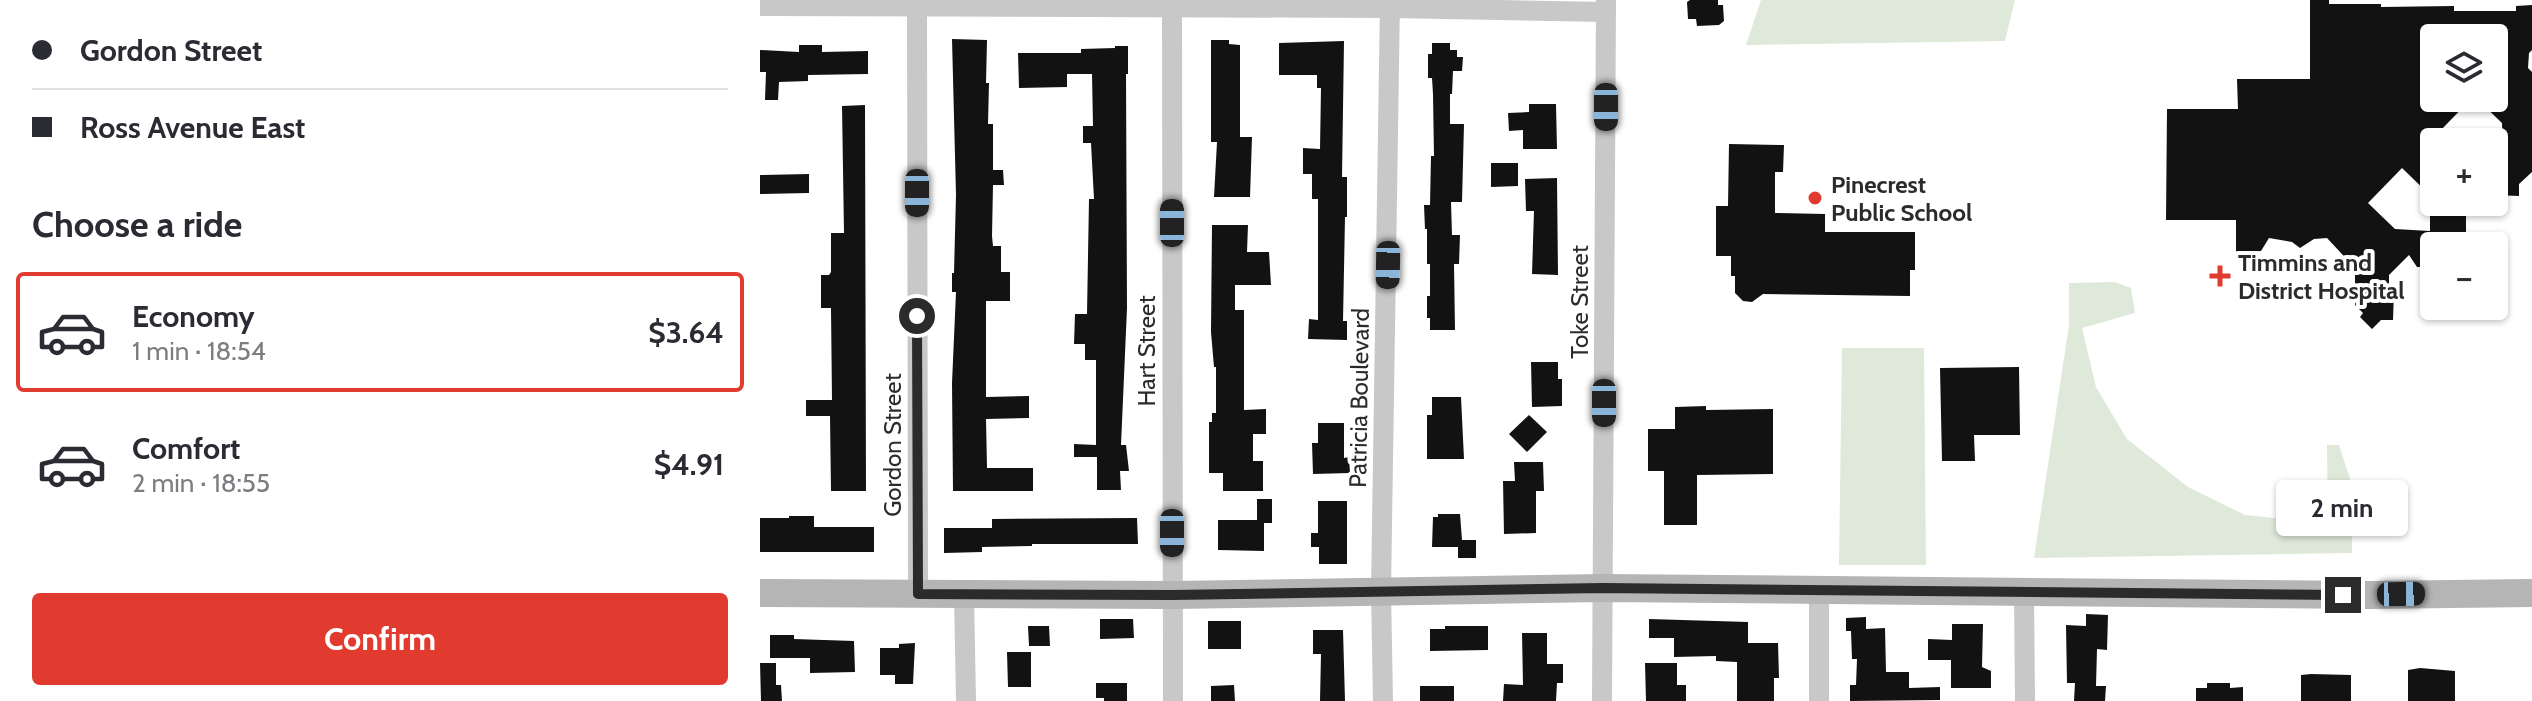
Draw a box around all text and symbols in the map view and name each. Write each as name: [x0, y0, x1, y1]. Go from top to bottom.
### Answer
map controls: [2420, 24, 2508, 320]
button: layers: [2420, 24, 2508, 112]
text: Gordon Street: [80, 32, 262, 69]
car: [1594, 83, 1618, 131]
text: Ross Avenue East: [80, 109, 305, 146]
button: +: [2420, 128, 2508, 216]
car: [905, 169, 929, 217]
place label: Pinecrest Public School: [1831, 170, 1972, 227]
marker: Pinecrest Public School: [1806, 189, 1824, 207]
car: [1160, 199, 1184, 247]
text: Choose a ride: [32, 202, 242, 246]
button: −: [2420, 232, 2508, 320]
car: [1376, 241, 1400, 289]
street label: Toke Street: [1565, 245, 1594, 359]
place label: Timmins and District Hospital: [2238, 248, 2405, 305]
marker: Timmins and District Hospital: [2209, 265, 2231, 287]
icon: car: [36, 296, 108, 368]
street label: Hart Street: [1132, 296, 1161, 406]
text: Economy: [132, 298, 255, 335]
route start: [899, 298, 935, 334]
street label: Patricia Boulevard: [1343, 308, 1375, 488]
text: $3.64: [648, 314, 724, 351]
text: 1 min · 18:54: [132, 335, 266, 367]
street label: Gordon Street: [878, 373, 907, 517]
car: [1592, 379, 1616, 427]
icon: car: [36, 428, 108, 500]
text: Comfort: [132, 430, 240, 467]
text: $4.91: [654, 446, 724, 483]
text: 2 min · 18:55: [132, 467, 270, 499]
callout: 2 min: [2277, 479, 2409, 535]
text: 2 min: [2311, 492, 2373, 524]
car: [1160, 509, 1184, 557]
route end: [2325, 577, 2361, 613]
car: [2377, 582, 2425, 606]
button: Confirm: [32, 593, 728, 685]

